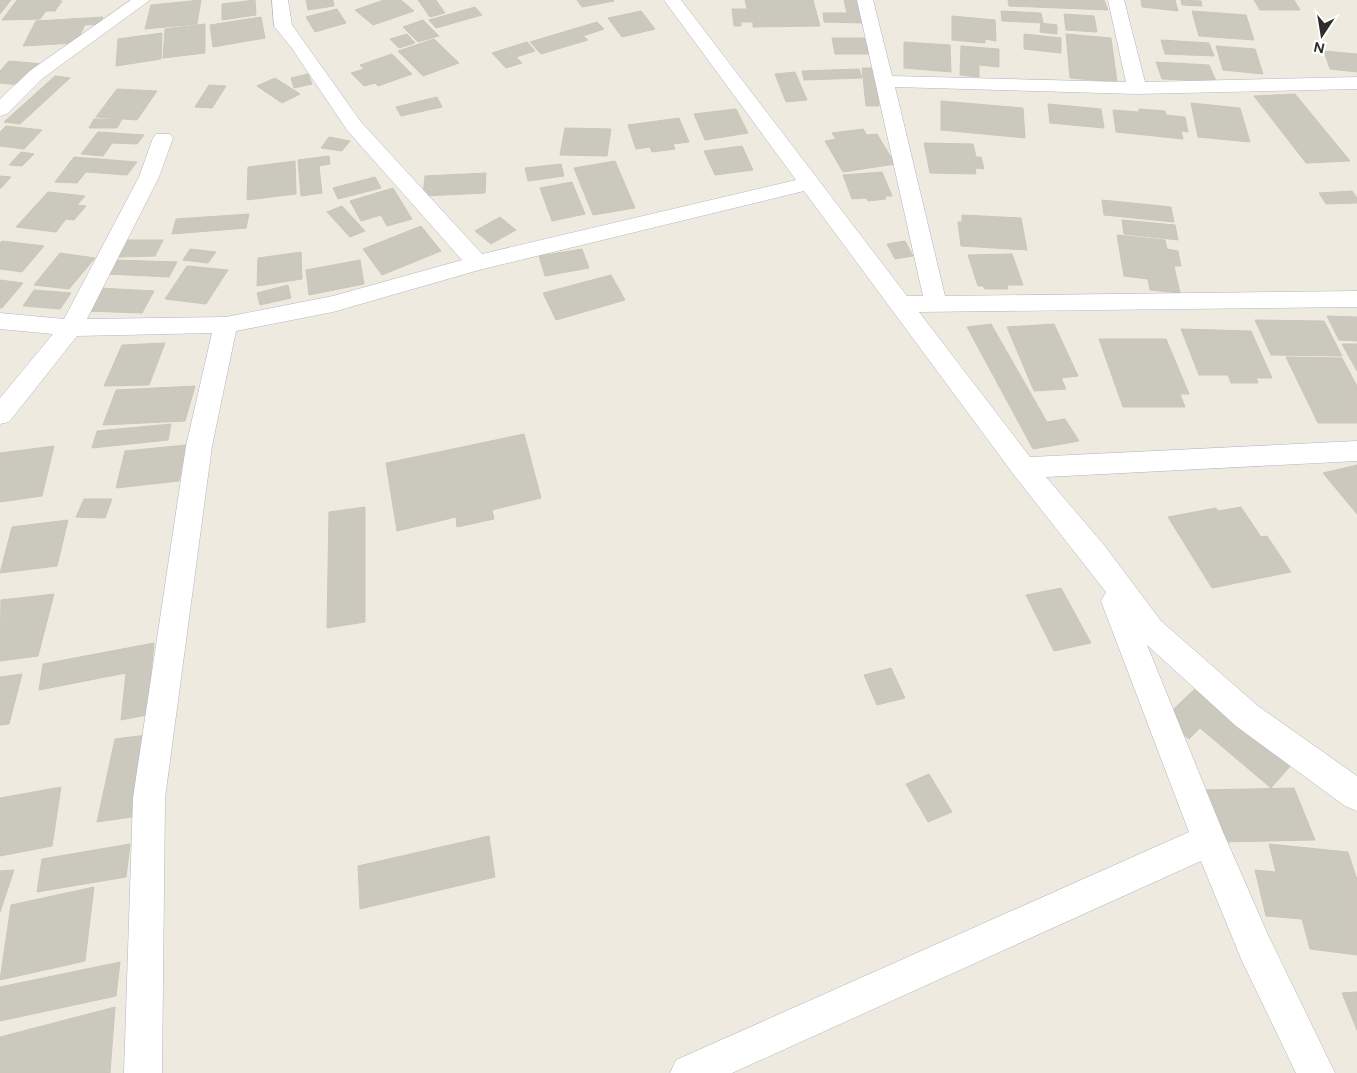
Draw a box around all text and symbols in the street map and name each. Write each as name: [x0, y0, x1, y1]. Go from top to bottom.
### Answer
north arrow: [1297, 10, 1347, 60]
text: N: [1312, 38, 1326, 57]

